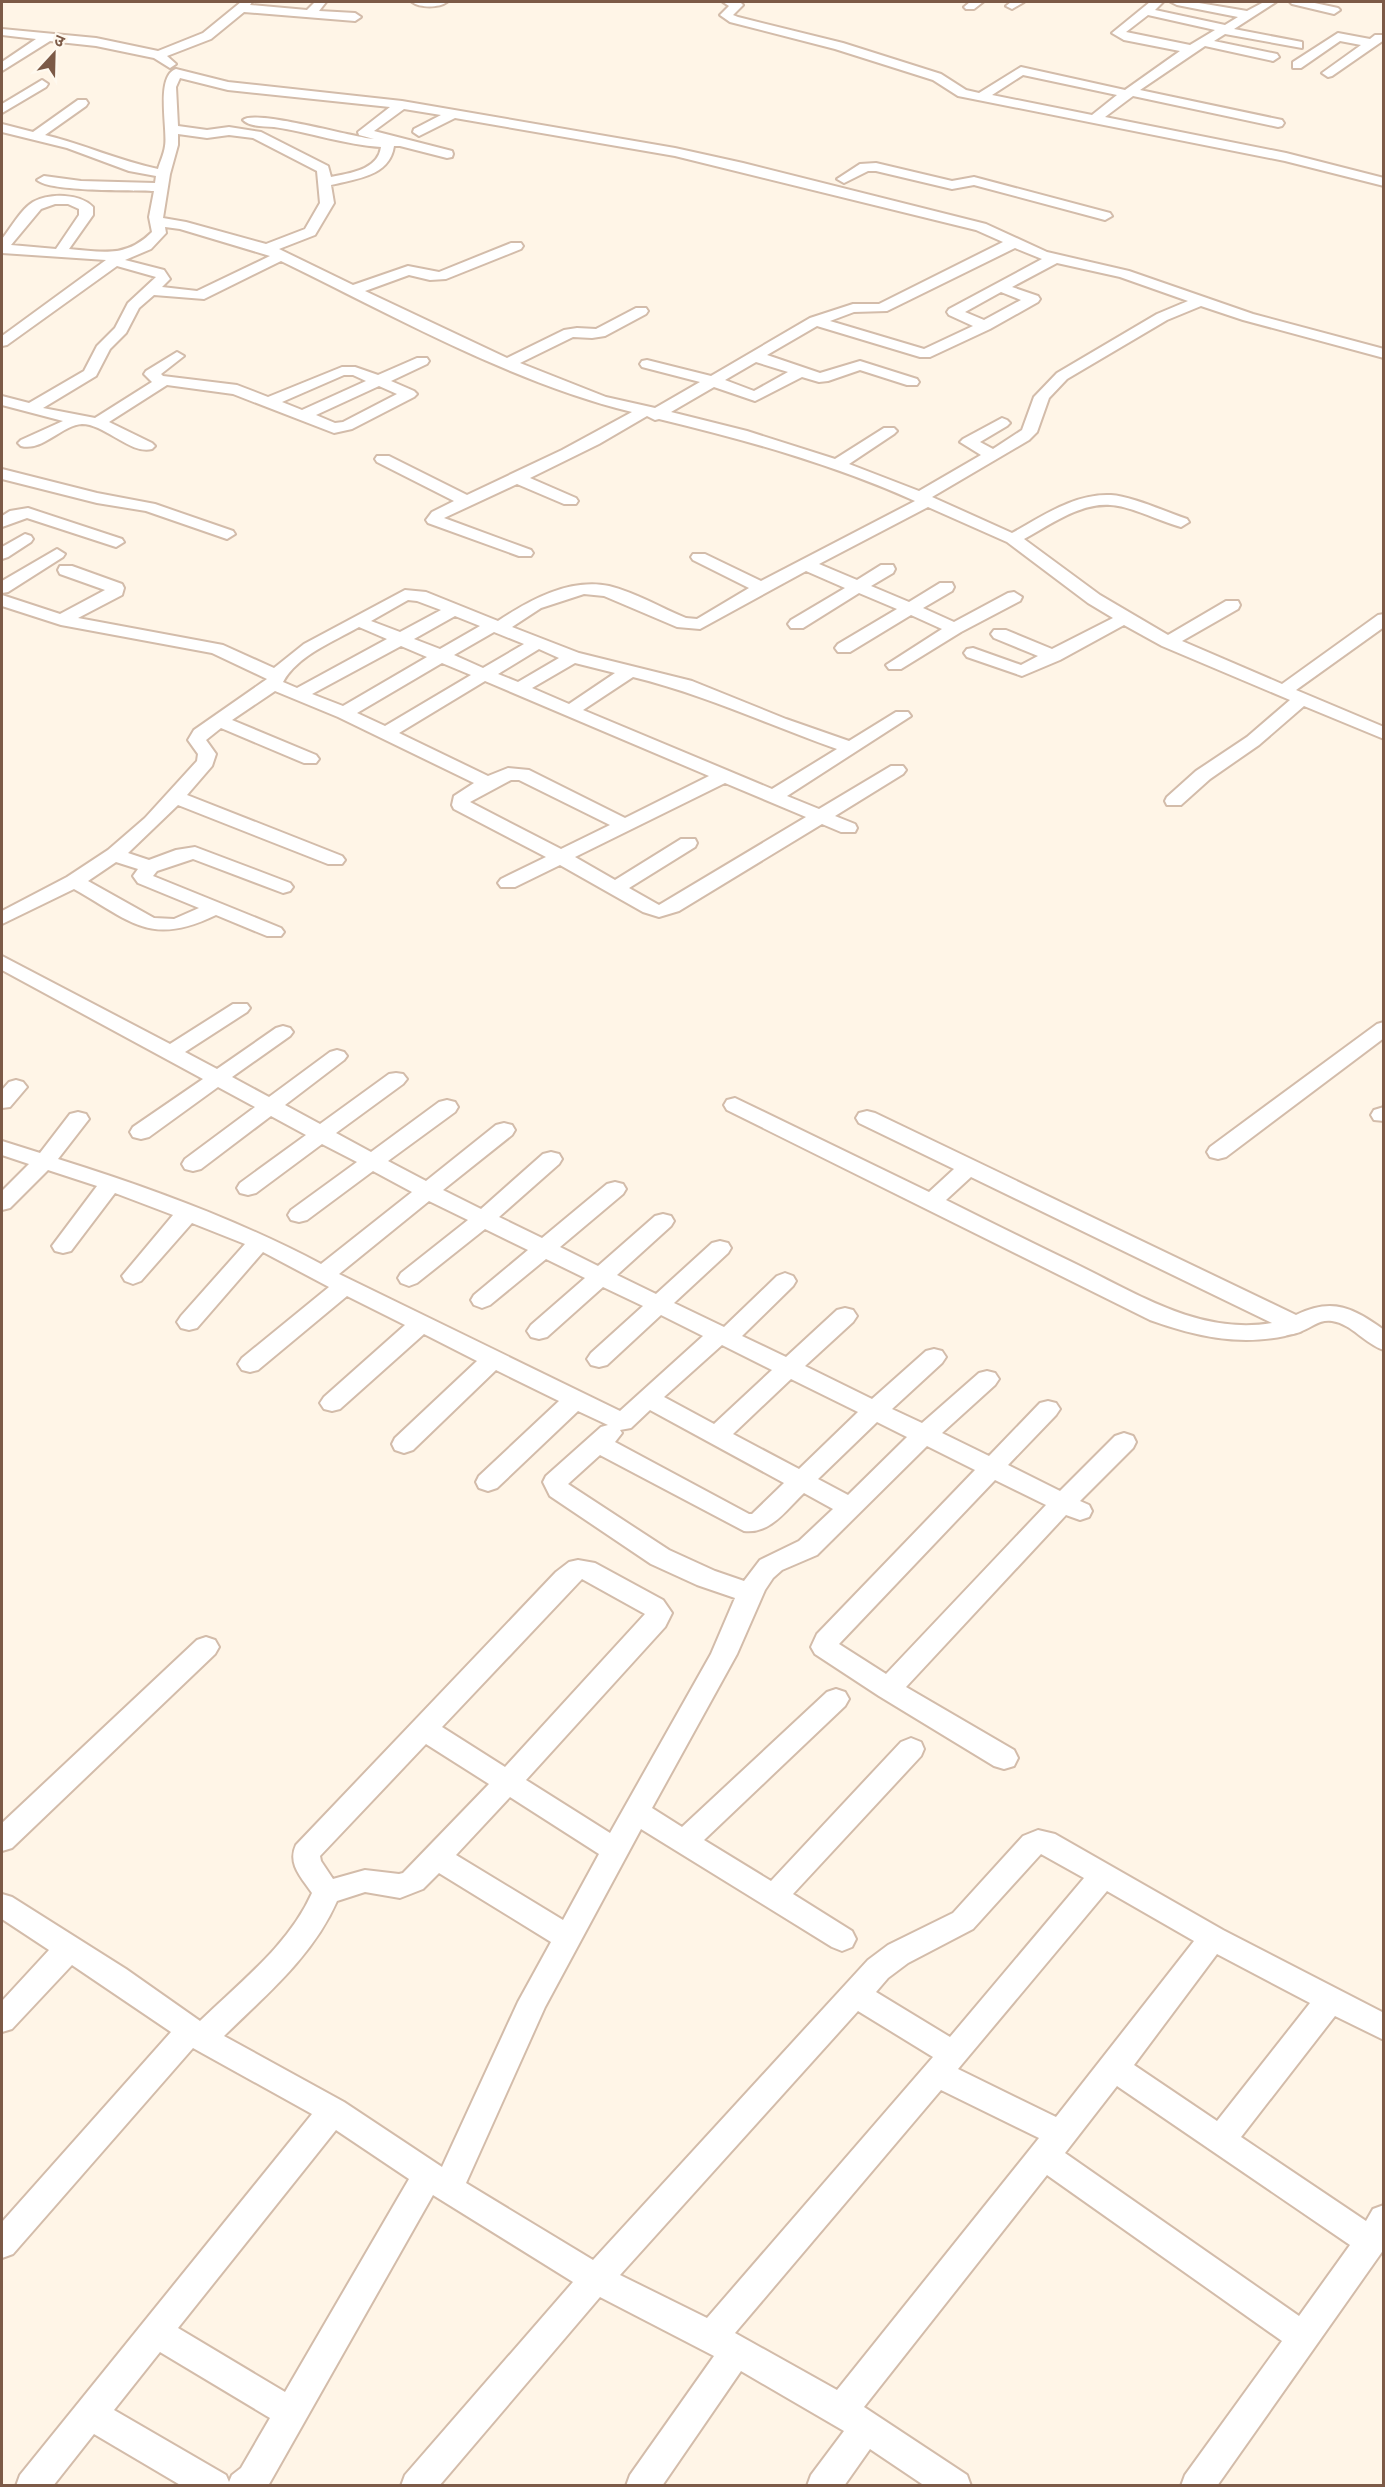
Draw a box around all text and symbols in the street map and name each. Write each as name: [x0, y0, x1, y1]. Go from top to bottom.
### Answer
north arrow: [24, 24, 84, 84]
text: उ: [51, 27, 69, 53]

